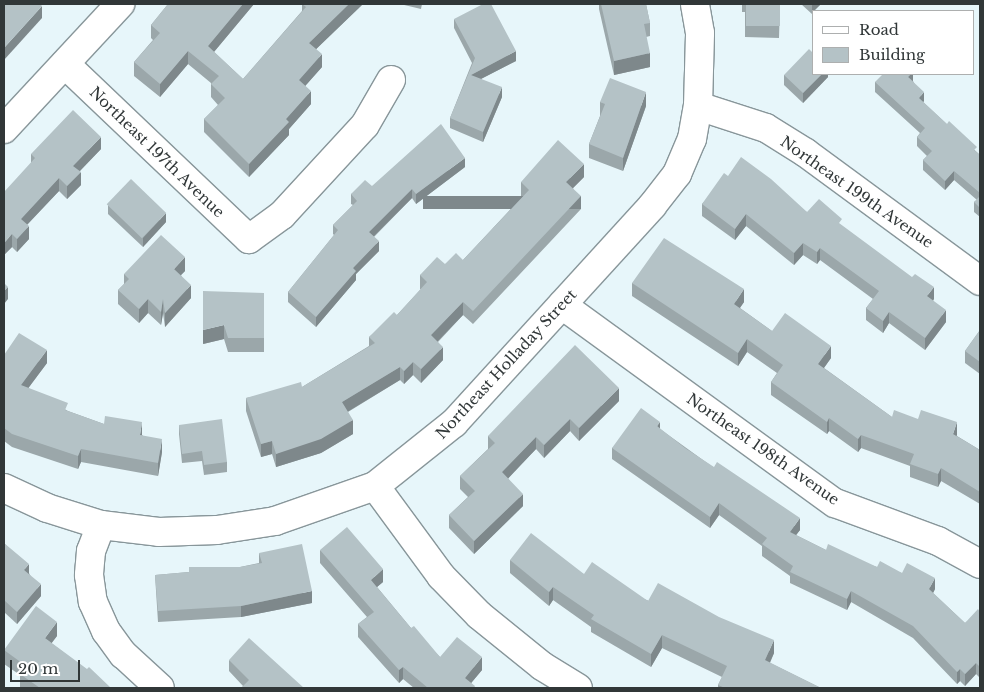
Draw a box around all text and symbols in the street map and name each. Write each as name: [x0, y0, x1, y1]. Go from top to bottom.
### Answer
legend: [812, 10, 974, 75]
text: Road: [859, 20, 899, 39]
text: Building: [859, 45, 925, 64]
street label: Northeast 197th Avenue: [86, 83, 228, 221]
street label: Northeast 199th Avenue: [777, 132, 937, 252]
street label: Northeast Holladay Street: [432, 285, 580, 443]
street label: Northeast 198th Avenue: [683, 389, 843, 509]
scale bar: [12, 650, 82, 682]
text: 20 m: [18, 659, 58, 678]

